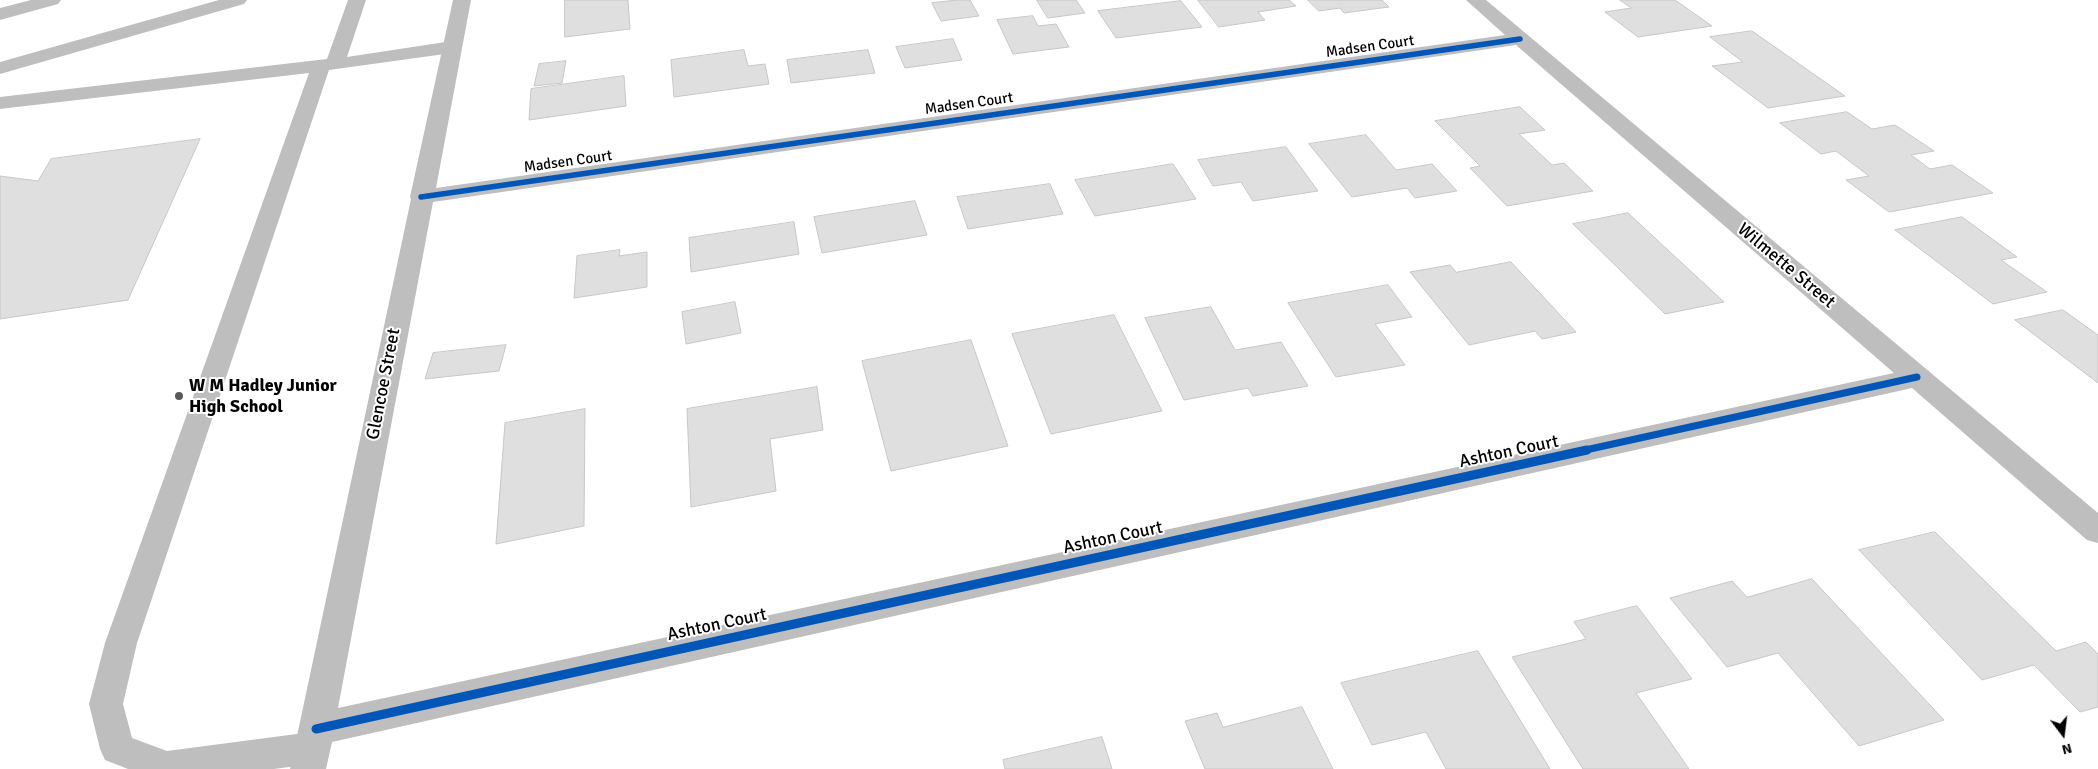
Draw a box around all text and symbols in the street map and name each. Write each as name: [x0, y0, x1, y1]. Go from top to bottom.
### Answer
street label: Madsen Court: [1325, 32, 1415, 62]
street label: Madsen Court: [924, 89, 1014, 119]
street label: Madsen Court: [523, 147, 613, 177]
street label: Wilmette Street: [1733, 219, 1839, 313]
street label: Glencoe Street: [363, 326, 405, 442]
place label: W M Hadley Junior High School: [189, 375, 337, 418]
marker: W M Hadley Junior High School: [173, 390, 185, 402]
street label: Ashton Court: [1457, 431, 1561, 473]
street label: Ashton Court: [1061, 517, 1165, 559]
street label: Ashton Court: [665, 604, 769, 646]
north arrow: [2038, 709, 2088, 759]
text: N: [2060, 739, 2074, 758]

